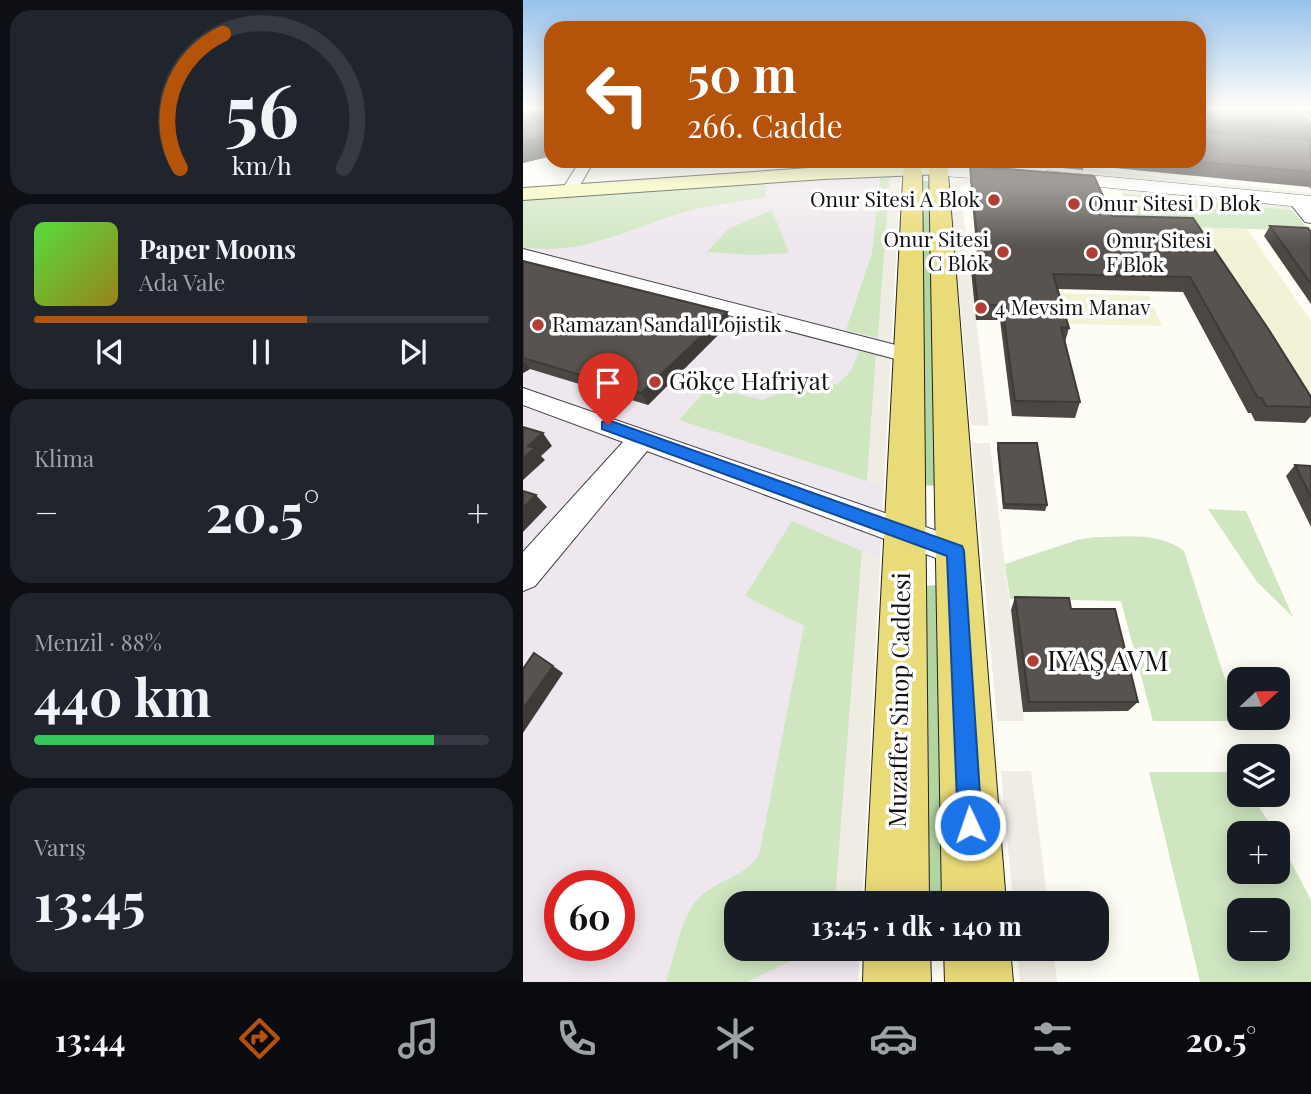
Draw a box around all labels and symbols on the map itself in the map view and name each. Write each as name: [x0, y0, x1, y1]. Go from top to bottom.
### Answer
place label: Onur Sitesi A Blok: [810, 184, 980, 212]
place label: Onur Sitesi D Blok: [1088, 188, 1261, 216]
marker: Onur Sitesi A Blok: [986, 192, 1002, 208]
marker: Onur Sitesi D Blok: [1066, 196, 1082, 212]
place label: Onur Sitesi C Blok: [883, 224, 989, 276]
place label: Onur Sitesi F Blok: [1106, 225, 1212, 277]
marker: Onur Sitesi C Blok: [995, 244, 1011, 260]
marker: Onur Sitesi F Blok: [1084, 245, 1100, 261]
place label: 4 Mevsim Manav: [995, 292, 1151, 320]
marker: 4 Mevsim Manav: [973, 300, 989, 316]
place label: Ramazan Sandal Lojistik: [552, 309, 782, 337]
marker: Ramazan Sandal Lojistik: [530, 317, 546, 333]
pin: [578, 353, 638, 425]
place label: Gökçe Hafriyat: [669, 364, 830, 396]
marker: Gökçe Hafriyat: [647, 374, 663, 390]
street label: Muzaffer Sinop Caddesi: [880, 572, 916, 828]
place label: IYAŞ AVM: [1047, 641, 1169, 678]
marker: IYAŞ AVM: [1025, 653, 1041, 669]
north arrow: [1227, 667, 1289, 730]
position arrow: [933, 788, 1007, 862]
speed limit sign: 60: [544, 870, 635, 961]

